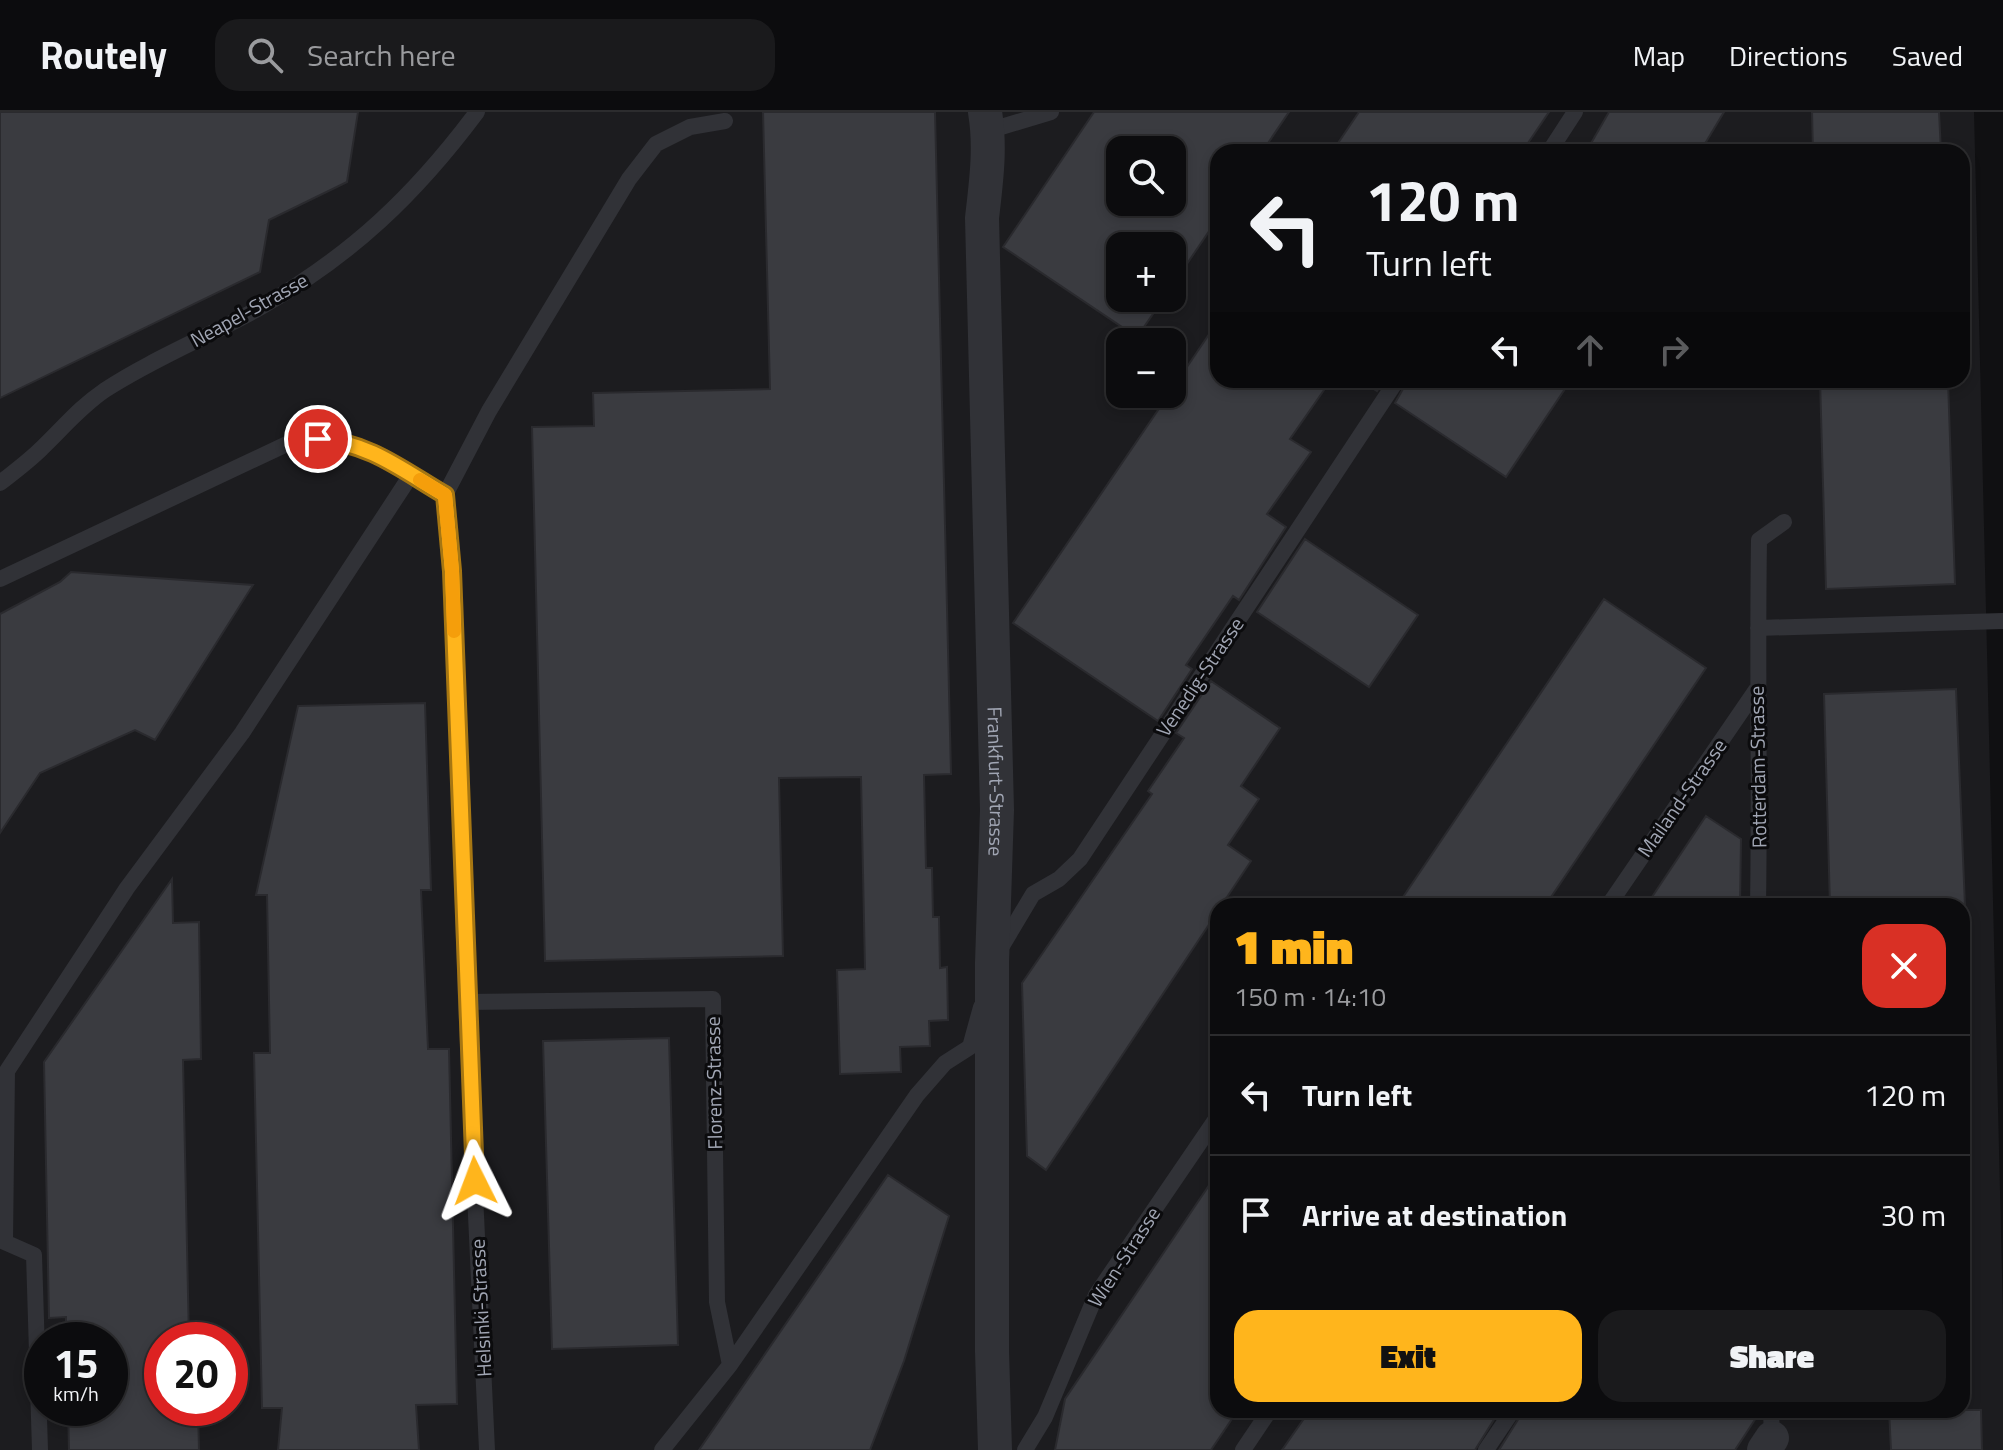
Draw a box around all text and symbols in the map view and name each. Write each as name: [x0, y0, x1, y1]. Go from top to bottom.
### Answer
search box: [215, 19, 775, 91]
text: Routely: [40, 26, 167, 84]
text: Search here: [307, 32, 456, 78]
icon: search: [243, 33, 287, 77]
text: Map: [1633, 34, 1685, 77]
text: Directions: [1729, 34, 1848, 77]
text: Saved: [1892, 34, 1963, 77]
map controls: [1106, 136, 1186, 408]
button: search: [1106, 136, 1186, 216]
text: 120 m: [1366, 158, 1519, 243]
icon: left: [1234, 176, 1338, 280]
button: +: [1106, 232, 1186, 312]
text: Turn left: [1366, 235, 1492, 290]
street label: Neapel-Strasse: [184, 264, 313, 355]
button: −: [1106, 328, 1186, 408]
icon: left: [1484, 328, 1528, 372]
icon: ahead: [1568, 328, 1612, 372]
icon: right: [1652, 328, 1696, 372]
pin: [284, 405, 352, 473]
icon: arrive: [296, 417, 340, 461]
street label: Venedig-Strasse: [1148, 611, 1251, 743]
street label: Rotterdam-Strasse: [1741, 686, 1774, 848]
street label: Frankfurt-Strasse: [979, 706, 1013, 857]
street label: Mailand-Strasse: [1629, 732, 1734, 863]
text: 1 min: [1234, 910, 1353, 983]
button: close: [1862, 924, 1946, 1008]
text: 150 m · 14:10: [1234, 977, 1386, 1016]
street label: Florenz-Strasse: [697, 1016, 730, 1150]
text: Turn left: [1302, 1072, 1412, 1118]
text: 120 m: [1864, 1072, 1946, 1118]
icon: left: [1234, 1073, 1278, 1117]
position arrow: [433, 1139, 517, 1223]
text: Arrive at destination: [1302, 1192, 1567, 1238]
text: 30 m: [1881, 1192, 1946, 1238]
icon: arrive: [1234, 1193, 1278, 1237]
street label: Wien-Strasse: [1079, 1200, 1168, 1313]
street label: Helsinki-Strasse: [461, 1238, 500, 1378]
button: Exit: [1234, 1310, 1582, 1402]
button: Share: [1598, 1310, 1946, 1402]
speed limit sign: 20: [144, 1322, 248, 1426]
text: 15: [54, 1333, 98, 1394]
text: km/h: [53, 1378, 99, 1409]

